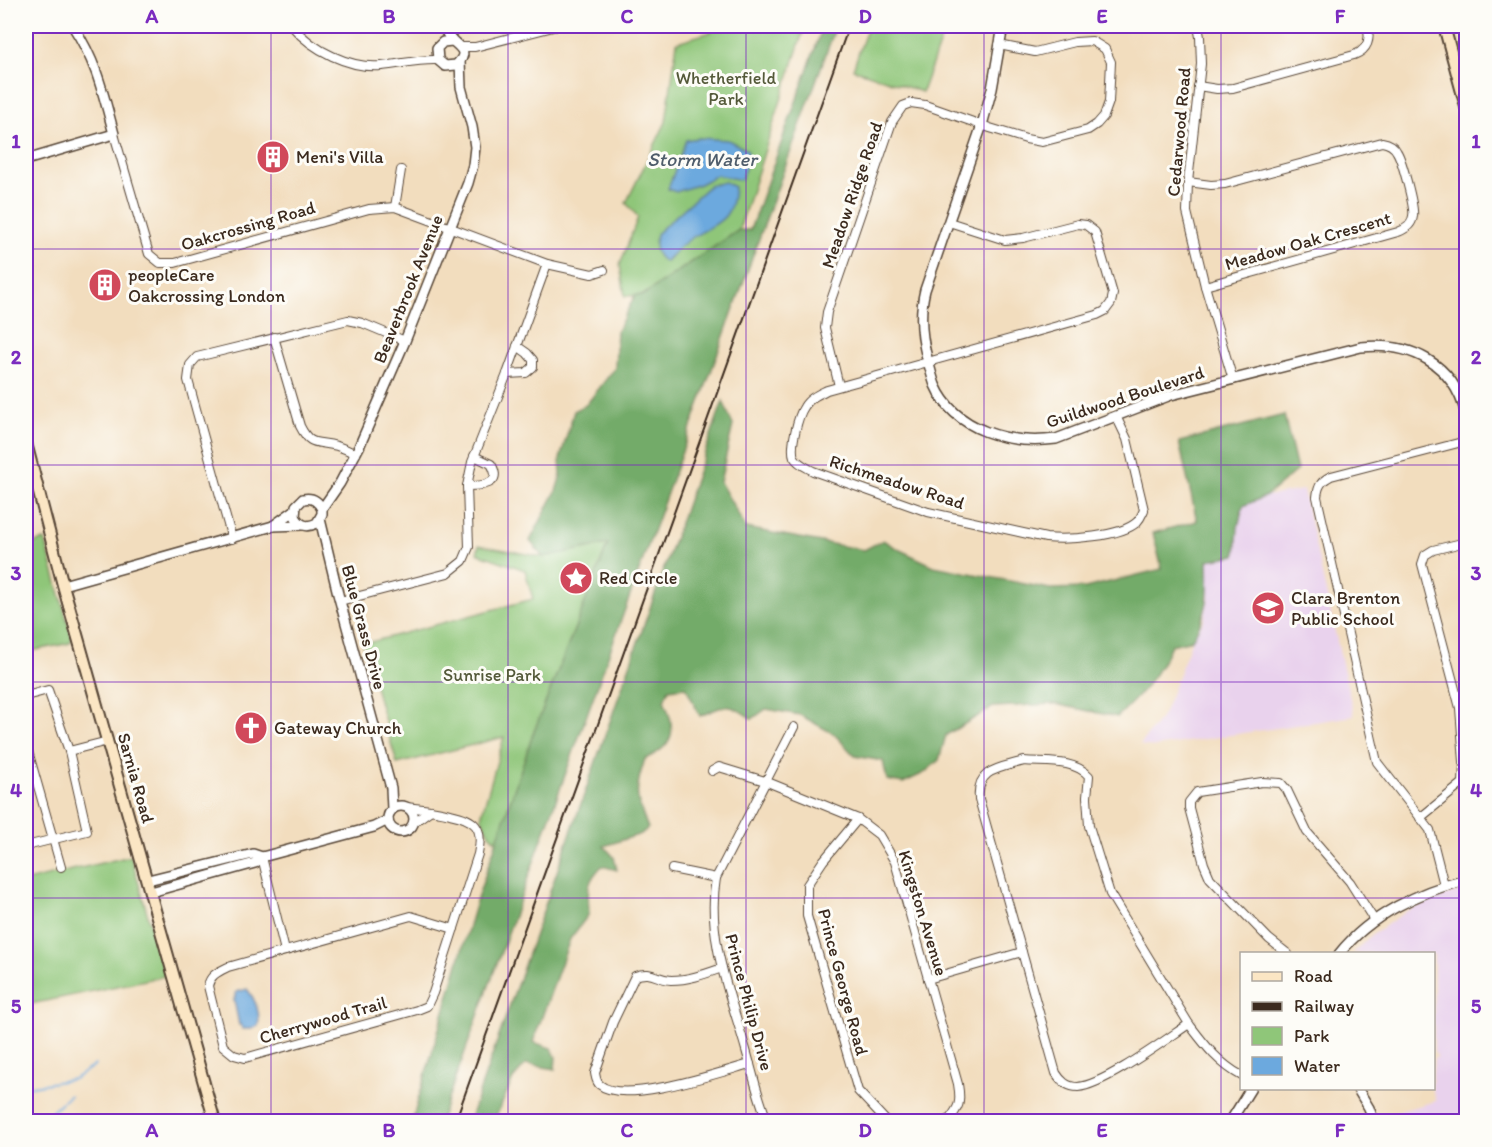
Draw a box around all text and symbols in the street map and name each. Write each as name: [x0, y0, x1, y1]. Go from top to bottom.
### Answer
text: A: [145, 4, 159, 28]
text: B: [383, 4, 396, 28]
text: C: [621, 4, 634, 28]
text: D: [858, 4, 872, 28]
text: E: [1096, 4, 1108, 28]
text: F: [1335, 4, 1346, 28]
street label: Cedarwood Road: [1162, 66, 1196, 197]
park label: Whetherfield Park: [676, 67, 777, 110]
street label: Meadow Ridge Road: [817, 119, 887, 271]
text: 1: [11, 129, 21, 153]
text: 1: [1471, 129, 1481, 153]
building icon: Meni's Villa: [255, 139, 291, 175]
place label: Meni's Villa: [296, 146, 384, 168]
water label: Storm Water: [647, 147, 759, 171]
street label: Oakcrossing Road: [178, 196, 318, 256]
street label: Meadow Oak Crescent: [1222, 207, 1394, 275]
street label: Beaverbrook Avenue: [368, 212, 448, 366]
place label: peopleCare Oakcrossing London: [128, 264, 285, 307]
building icon: peopleCare Oakcrossing London: [87, 267, 123, 303]
text: 2: [11, 345, 22, 369]
text: 2: [1471, 345, 1482, 369]
street label: Guildwood Boulevard: [1043, 361, 1207, 433]
street label: Richmeadow Road: [827, 450, 968, 514]
place icon: Red Circle: [558, 560, 594, 596]
text: 3: [11, 561, 22, 585]
text: 3: [1471, 561, 1482, 585]
street label: Blue Grass Drive: [337, 562, 391, 692]
place label: Red Circle: [599, 567, 678, 589]
place label: Clara Brenton Public School: [1291, 587, 1400, 630]
school or university icon: Clara Brenton Public School: [1250, 590, 1286, 626]
park label: Sunrise Park: [443, 664, 541, 686]
church icon: Gateway Church: [233, 710, 269, 746]
place label: Gateway Church: [274, 717, 402, 739]
street label: Sarnia Road: [113, 730, 159, 826]
text: 4: [10, 778, 22, 802]
text: 4: [1470, 778, 1482, 802]
street label: Kingston Avenue: [893, 847, 953, 979]
street label: Prince George Road: [813, 906, 873, 1058]
street label: Prince Philip Drive: [720, 931, 778, 1073]
legend: [1240, 952, 1435, 1090]
text: Road: [1294, 965, 1333, 987]
street label: Cherrywood Trail: [257, 991, 389, 1049]
text: 5: [11, 994, 22, 1018]
text: 5: [1471, 994, 1482, 1018]
text: Railway: [1294, 995, 1355, 1017]
text: Park: [1294, 1025, 1329, 1047]
text: Water: [1294, 1055, 1340, 1077]
text: A: [145, 1118, 159, 1142]
text: B: [383, 1118, 396, 1142]
text: C: [621, 1118, 634, 1142]
text: D: [858, 1118, 872, 1142]
text: E: [1096, 1118, 1108, 1142]
text: F: [1335, 1118, 1346, 1142]

